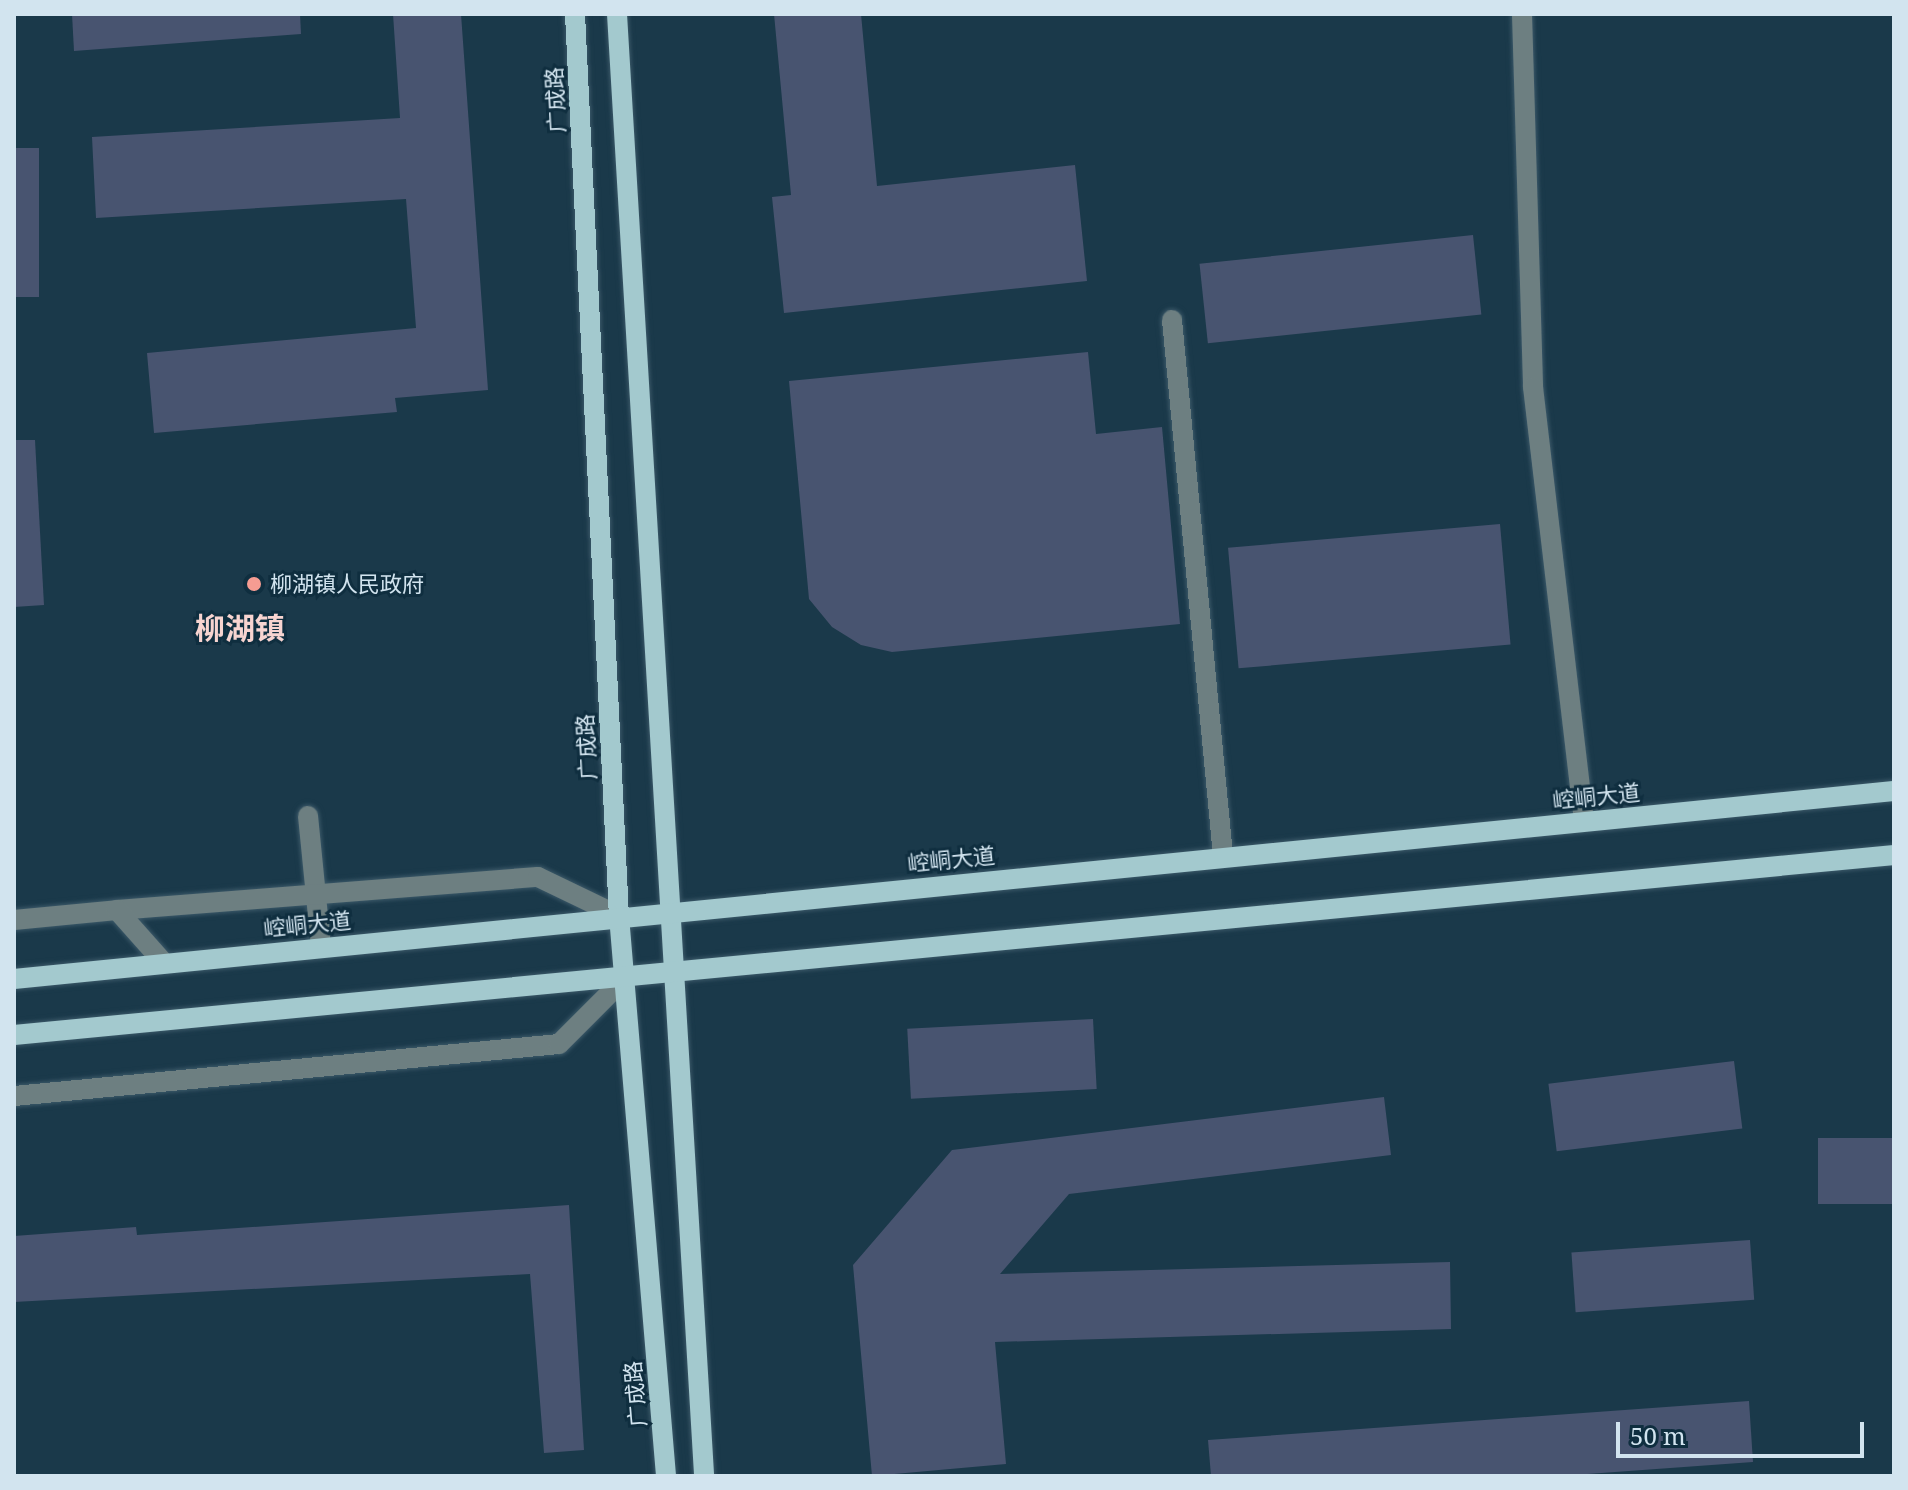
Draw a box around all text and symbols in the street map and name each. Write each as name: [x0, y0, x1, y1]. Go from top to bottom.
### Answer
street label: 广成路: [540, 66, 570, 134]
place label: 柳湖镇人民政府: [270, 571, 424, 597]
marker: 柳湖镇人民政府: [245, 575, 263, 593]
district label: 柳湖镇: [195, 610, 285, 646]
street label: 广成路: [571, 713, 601, 781]
street label: 崆峒大道: [1551, 778, 1641, 814]
street label: 崆峒大道: [906, 841, 996, 877]
street label: 崆峒大道: [262, 906, 352, 942]
street label: 广成路: [619, 1360, 651, 1428]
scale bar: [1620, 1406, 1868, 1456]
text: 50 m: [1630, 1419, 1686, 1452]

